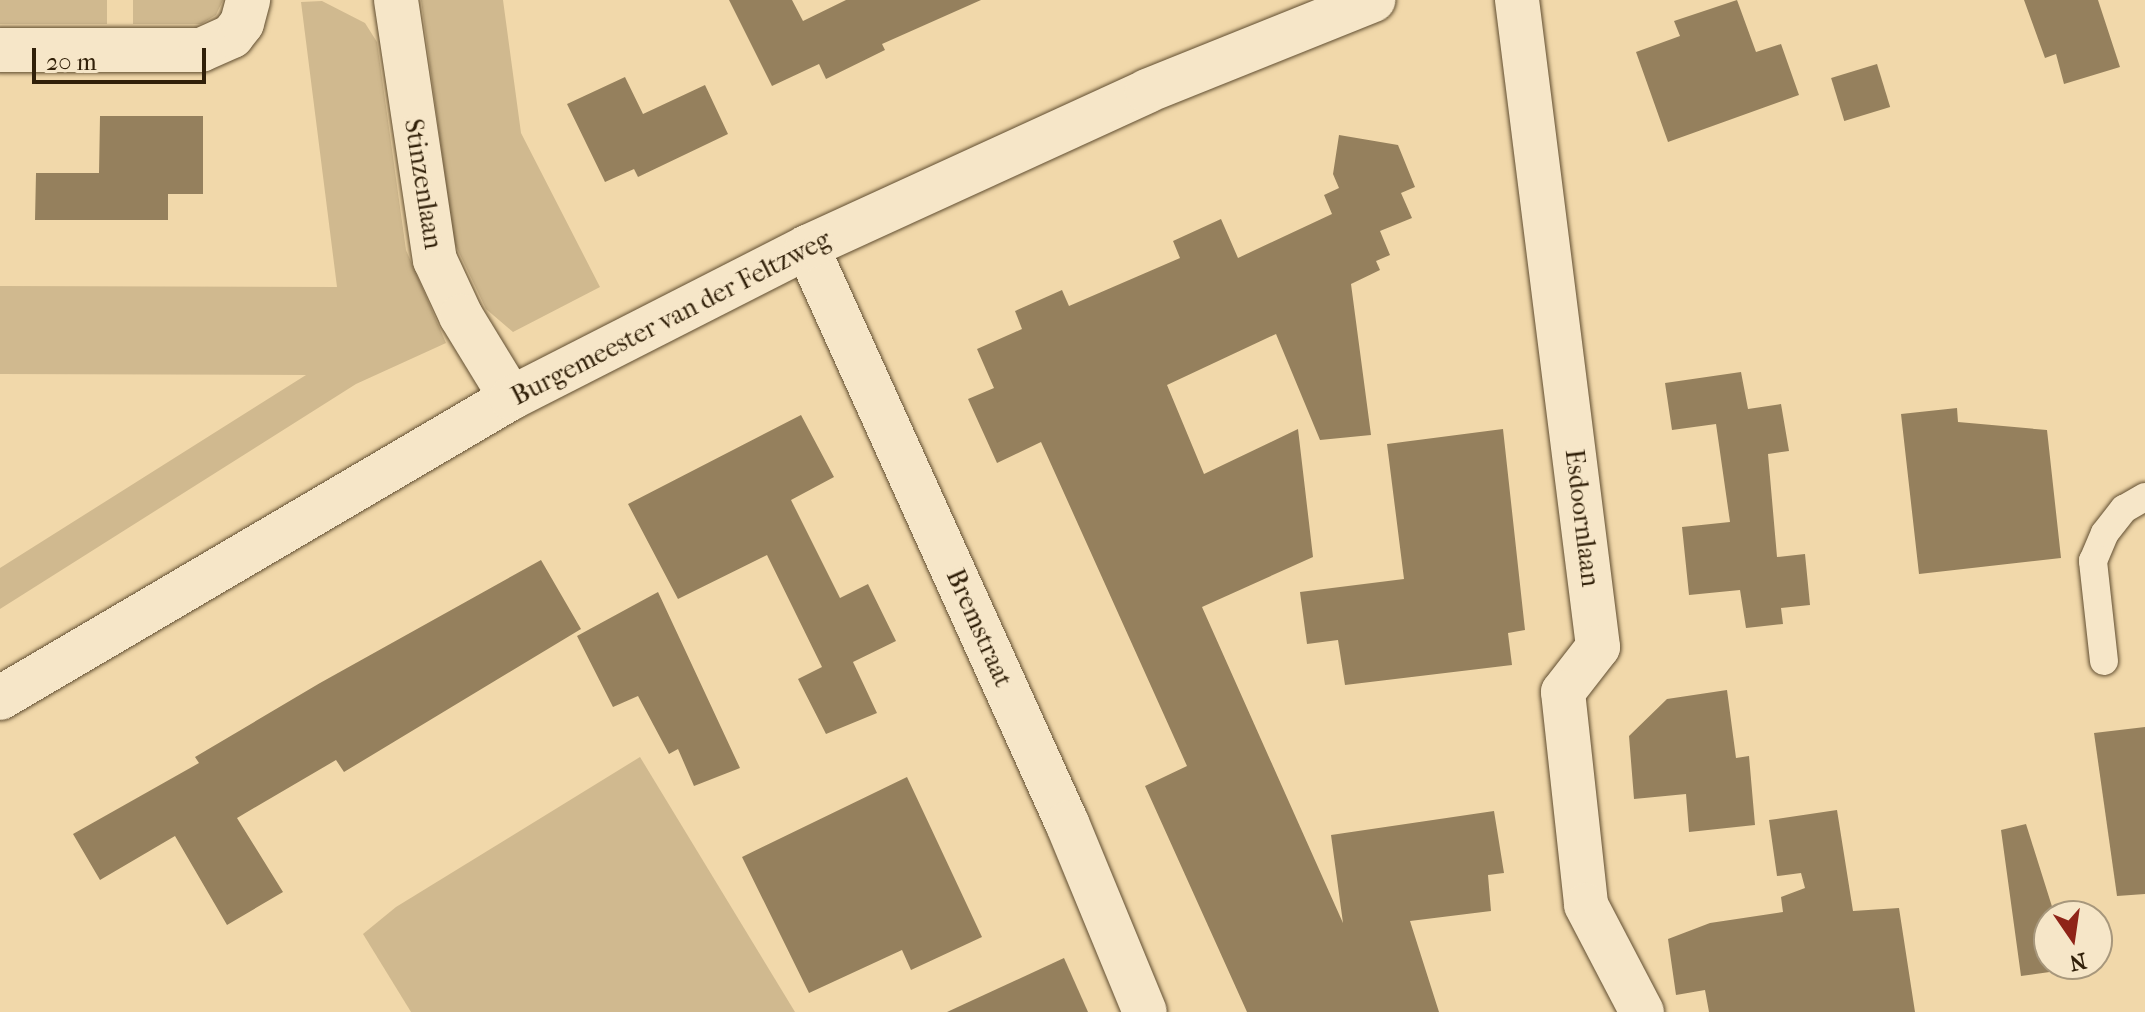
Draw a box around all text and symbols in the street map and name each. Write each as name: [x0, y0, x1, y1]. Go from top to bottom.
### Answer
scale bar: [36, 32, 210, 82]
text: 20 m: [46, 48, 97, 76]
street label: Stinzenlaan: [397, 117, 449, 251]
street label: Burgemeester van der Feltzweg: [506, 224, 836, 412]
street label: Esdoornlaan: [1558, 447, 1606, 589]
street label: Bremstraat: [939, 564, 1019, 692]
north arrow: [2033, 900, 2113, 980]
text: N: [2067, 947, 2089, 976]

